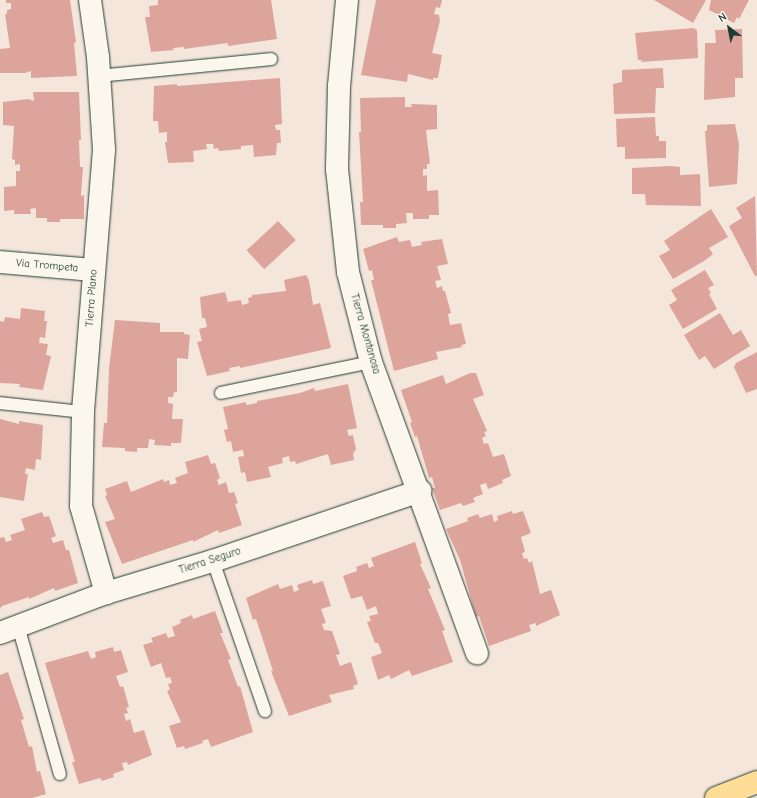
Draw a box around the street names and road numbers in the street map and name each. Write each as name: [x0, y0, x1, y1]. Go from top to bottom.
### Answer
street label: Via Trompeta: [15, 257, 79, 275]
street label: Tierra Plano: [83, 269, 101, 327]
street label: Tierra Montanosa: [347, 292, 383, 376]
street label: Tierra Seguro: [177, 545, 243, 577]

